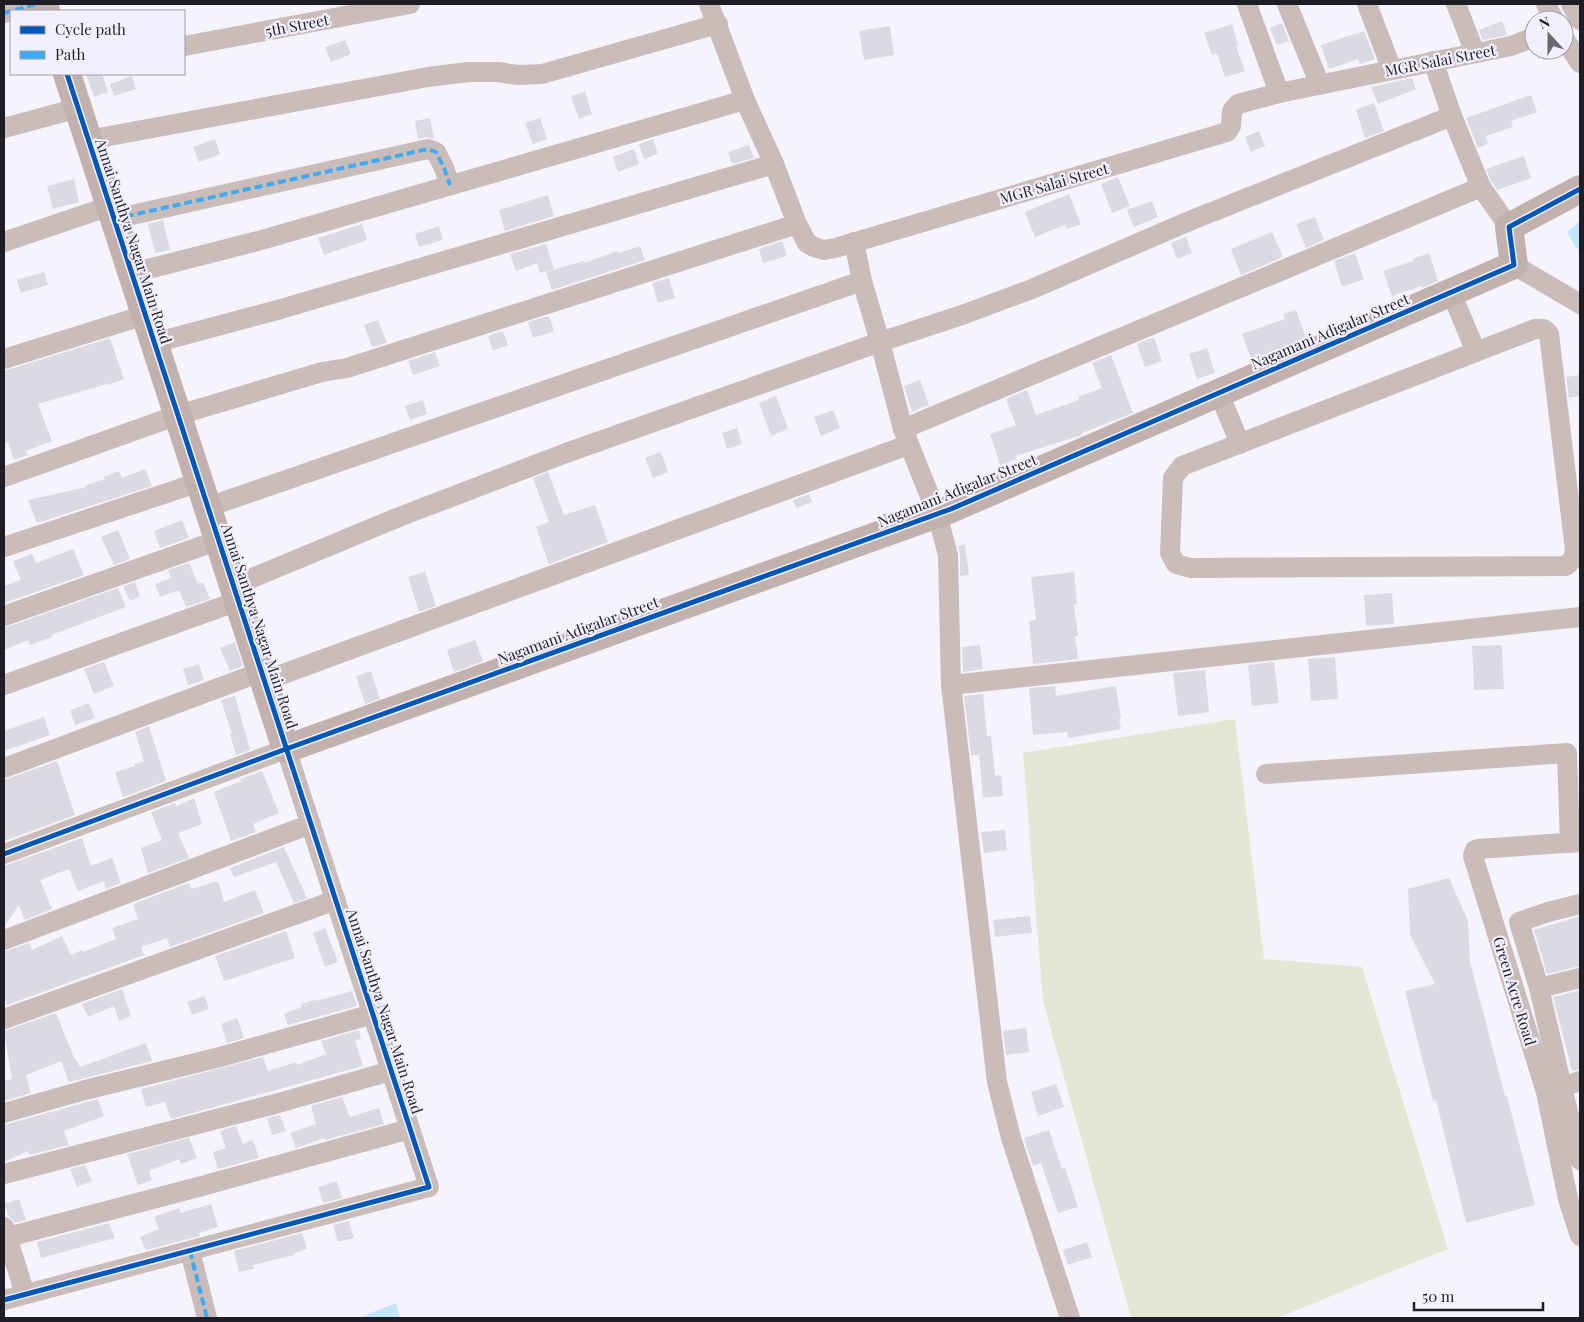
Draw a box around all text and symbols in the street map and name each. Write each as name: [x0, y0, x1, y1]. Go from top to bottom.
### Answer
street label: 5th Street: [263, 9, 331, 41]
legend: [10, 10, 185, 75]
north arrow: [1524, 10, 1574, 60]
text: N: [1536, 12, 1552, 33]
text: Cycle path: [55, 19, 126, 39]
street label: MGR Salai Street: [1383, 39, 1498, 81]
text: Path: [55, 44, 85, 64]
street label: Annai Santhya Nagar Main Road: [91, 135, 177, 346]
street label: MGR Salai Street: [997, 158, 1111, 208]
street label: Nagamani Adigalar Street: [1248, 288, 1413, 373]
street label: Nagamani Adigalar Street: [874, 449, 1040, 531]
street label: Annai Santhya Nagar Main Road: [217, 520, 303, 731]
street label: Nagamani Adigalar Street: [495, 591, 662, 669]
street label: Annai Santhya Nagar Main Road: [342, 905, 428, 1116]
street label: Green Acre Road: [1489, 934, 1541, 1048]
scale bar: [1414, 1280, 1543, 1312]
text: 50 m: [1422, 1286, 1455, 1306]

